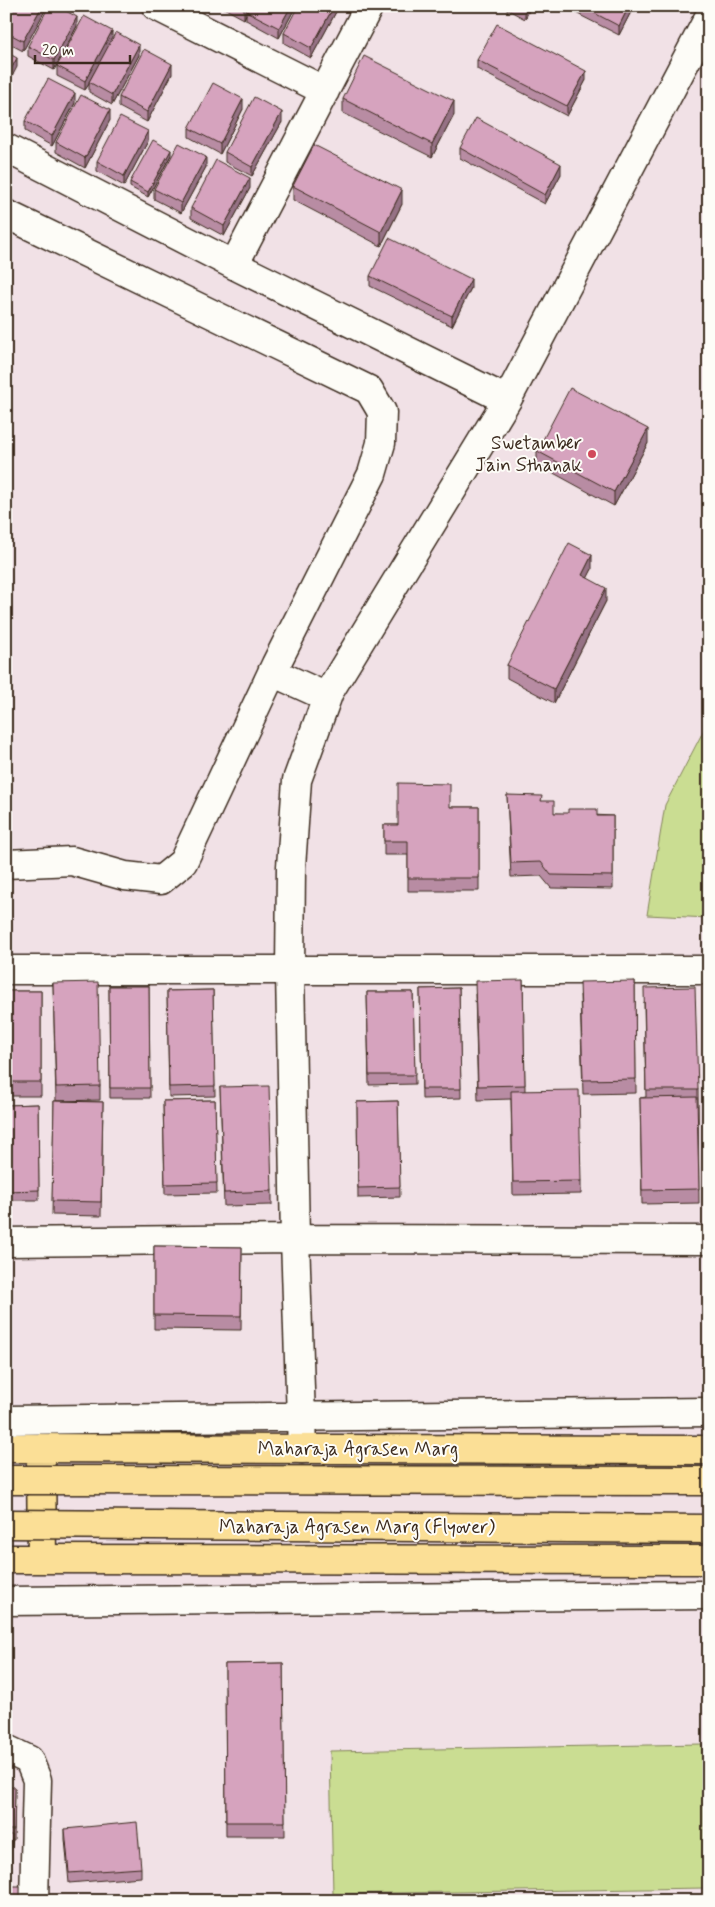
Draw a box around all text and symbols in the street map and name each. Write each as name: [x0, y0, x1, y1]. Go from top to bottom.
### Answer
scale bar: [35, 32, 130, 64]
text: 20 m: [42, 41, 74, 61]
place label: Swetamber Jain Sthanak: [475, 431, 582, 478]
marker: Swetamber Jain Sthanak: [586, 448, 598, 460]
street label: Maharaja Agrasen Marg: [258, 1437, 458, 1463]
street label: Maharaja Agrasen Marg (Flyover): [219, 1515, 495, 1541]

